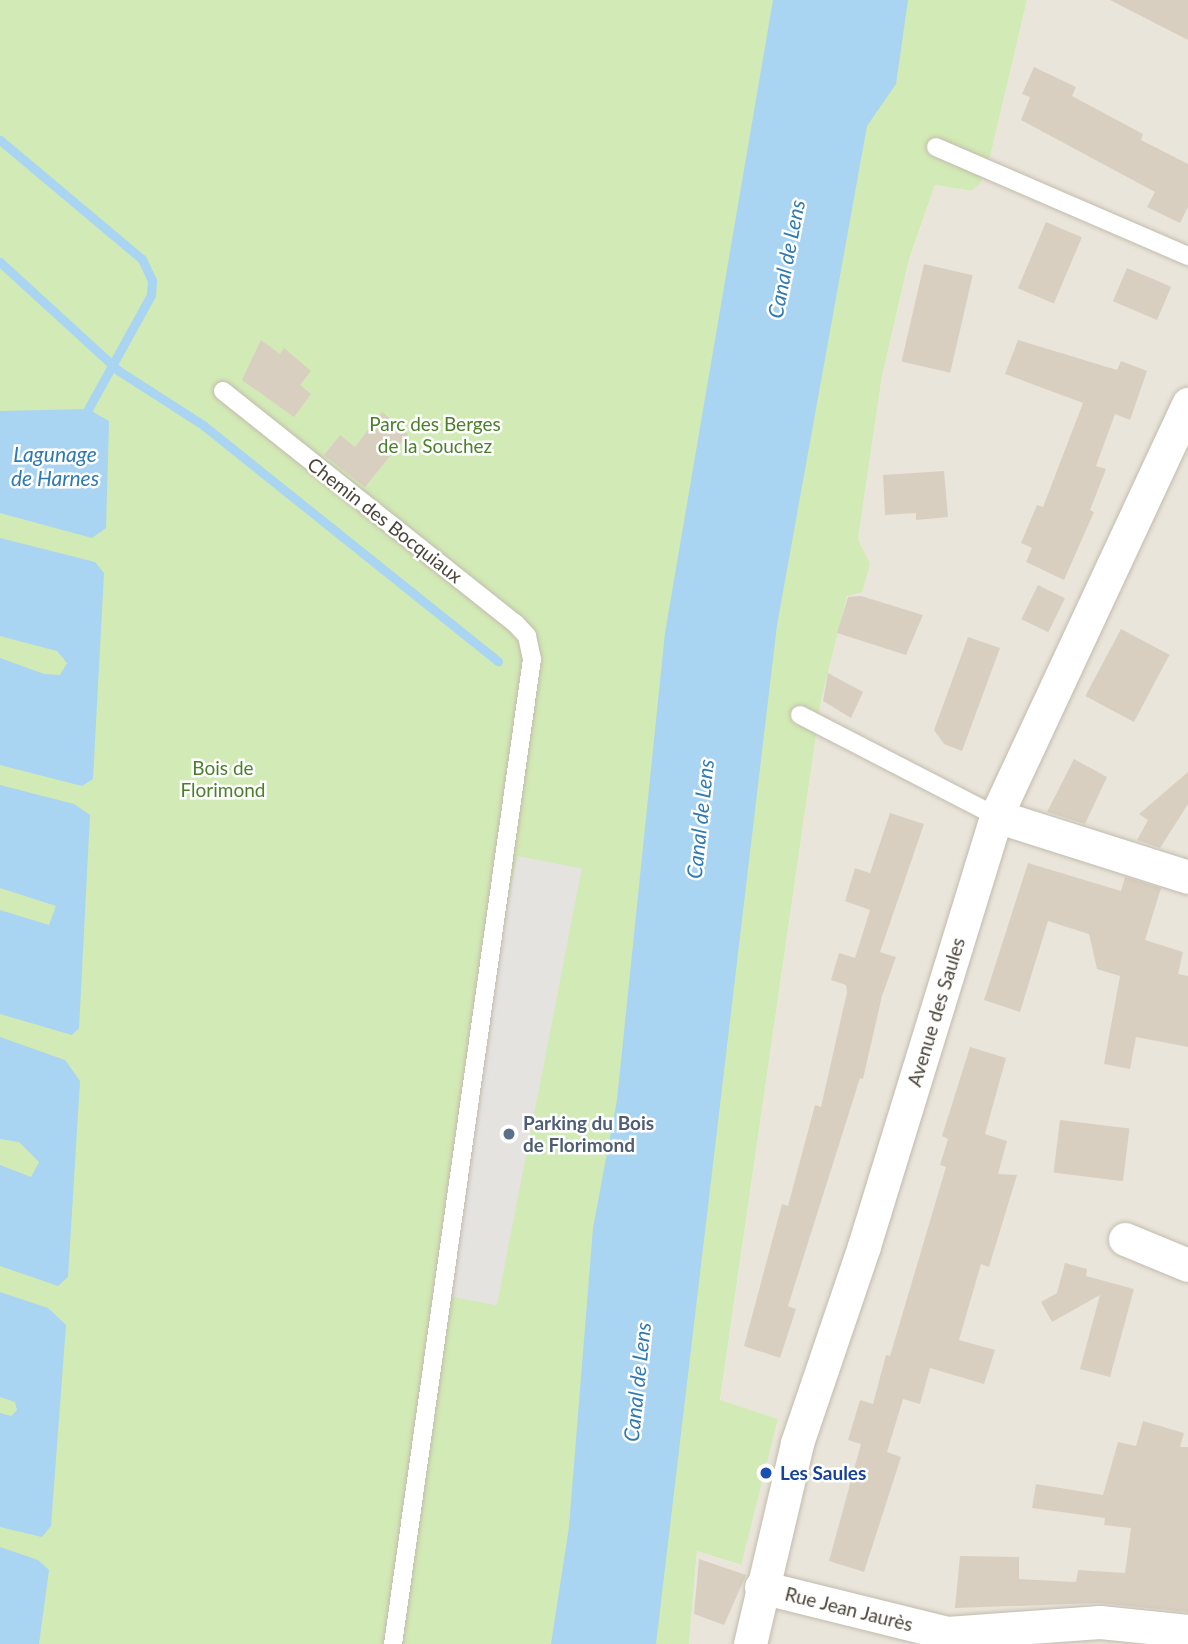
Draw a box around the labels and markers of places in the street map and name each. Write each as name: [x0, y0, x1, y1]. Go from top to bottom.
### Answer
place label: Parking du Bois de Florimond: [523, 1112, 654, 1156]
marker: Parking du Bois de Florimond: [501, 1126, 517, 1142]
place label: Les Saules: [780, 1462, 866, 1484]
marker: Les Saules: [758, 1465, 774, 1481]

